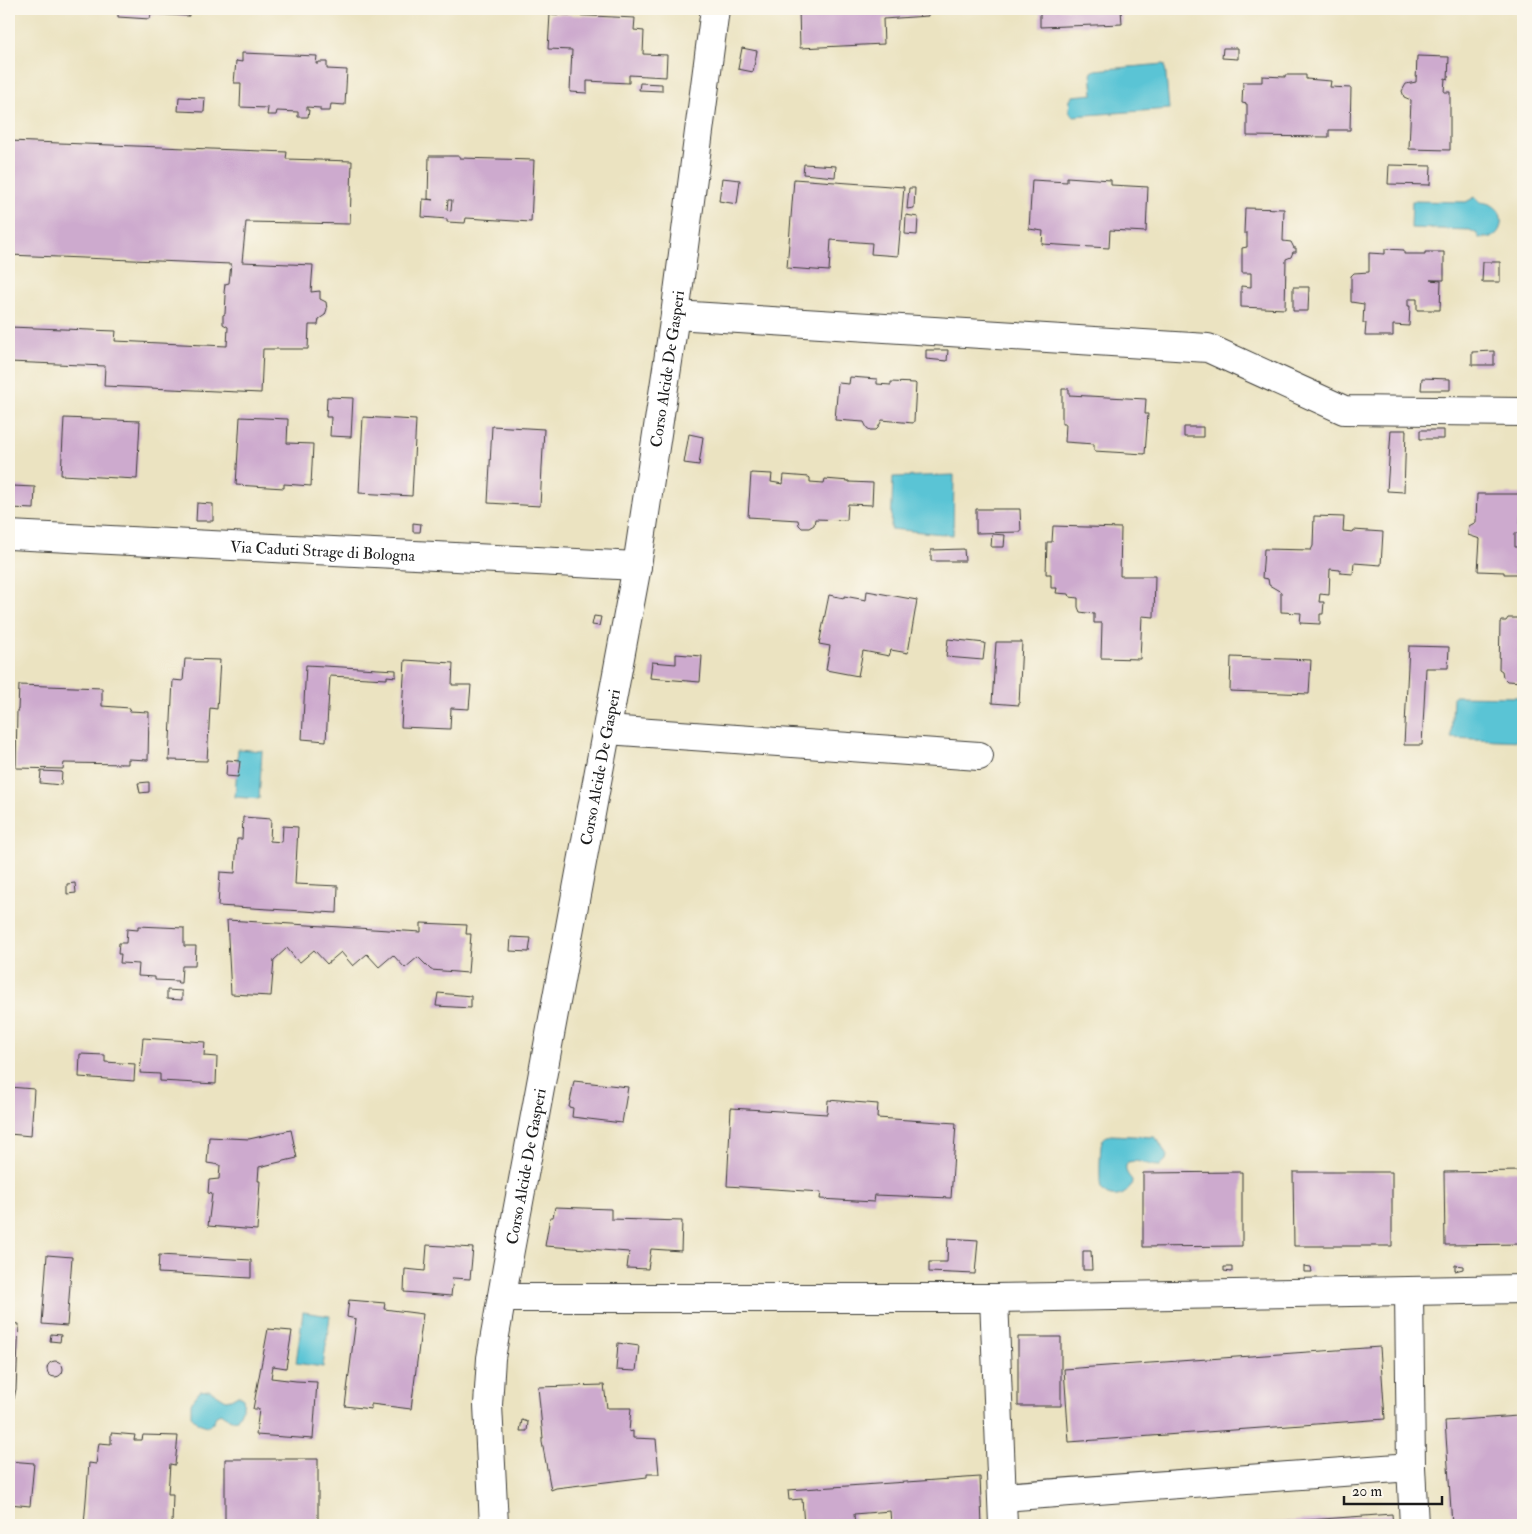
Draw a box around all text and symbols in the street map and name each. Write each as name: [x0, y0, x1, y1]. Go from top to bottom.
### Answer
street label: Corso Alcide De Gasperi: [646, 289, 689, 449]
street label: Via Caduti Strage di Bologna: [230, 537, 416, 566]
street label: Corso Alcide De Gasperi: [576, 688, 625, 847]
street label: Corso Alcide De Gasperi: [502, 1087, 551, 1246]
scale bar: [1344, 1474, 1442, 1506]
text: 20 m: [1352, 1482, 1382, 1501]

